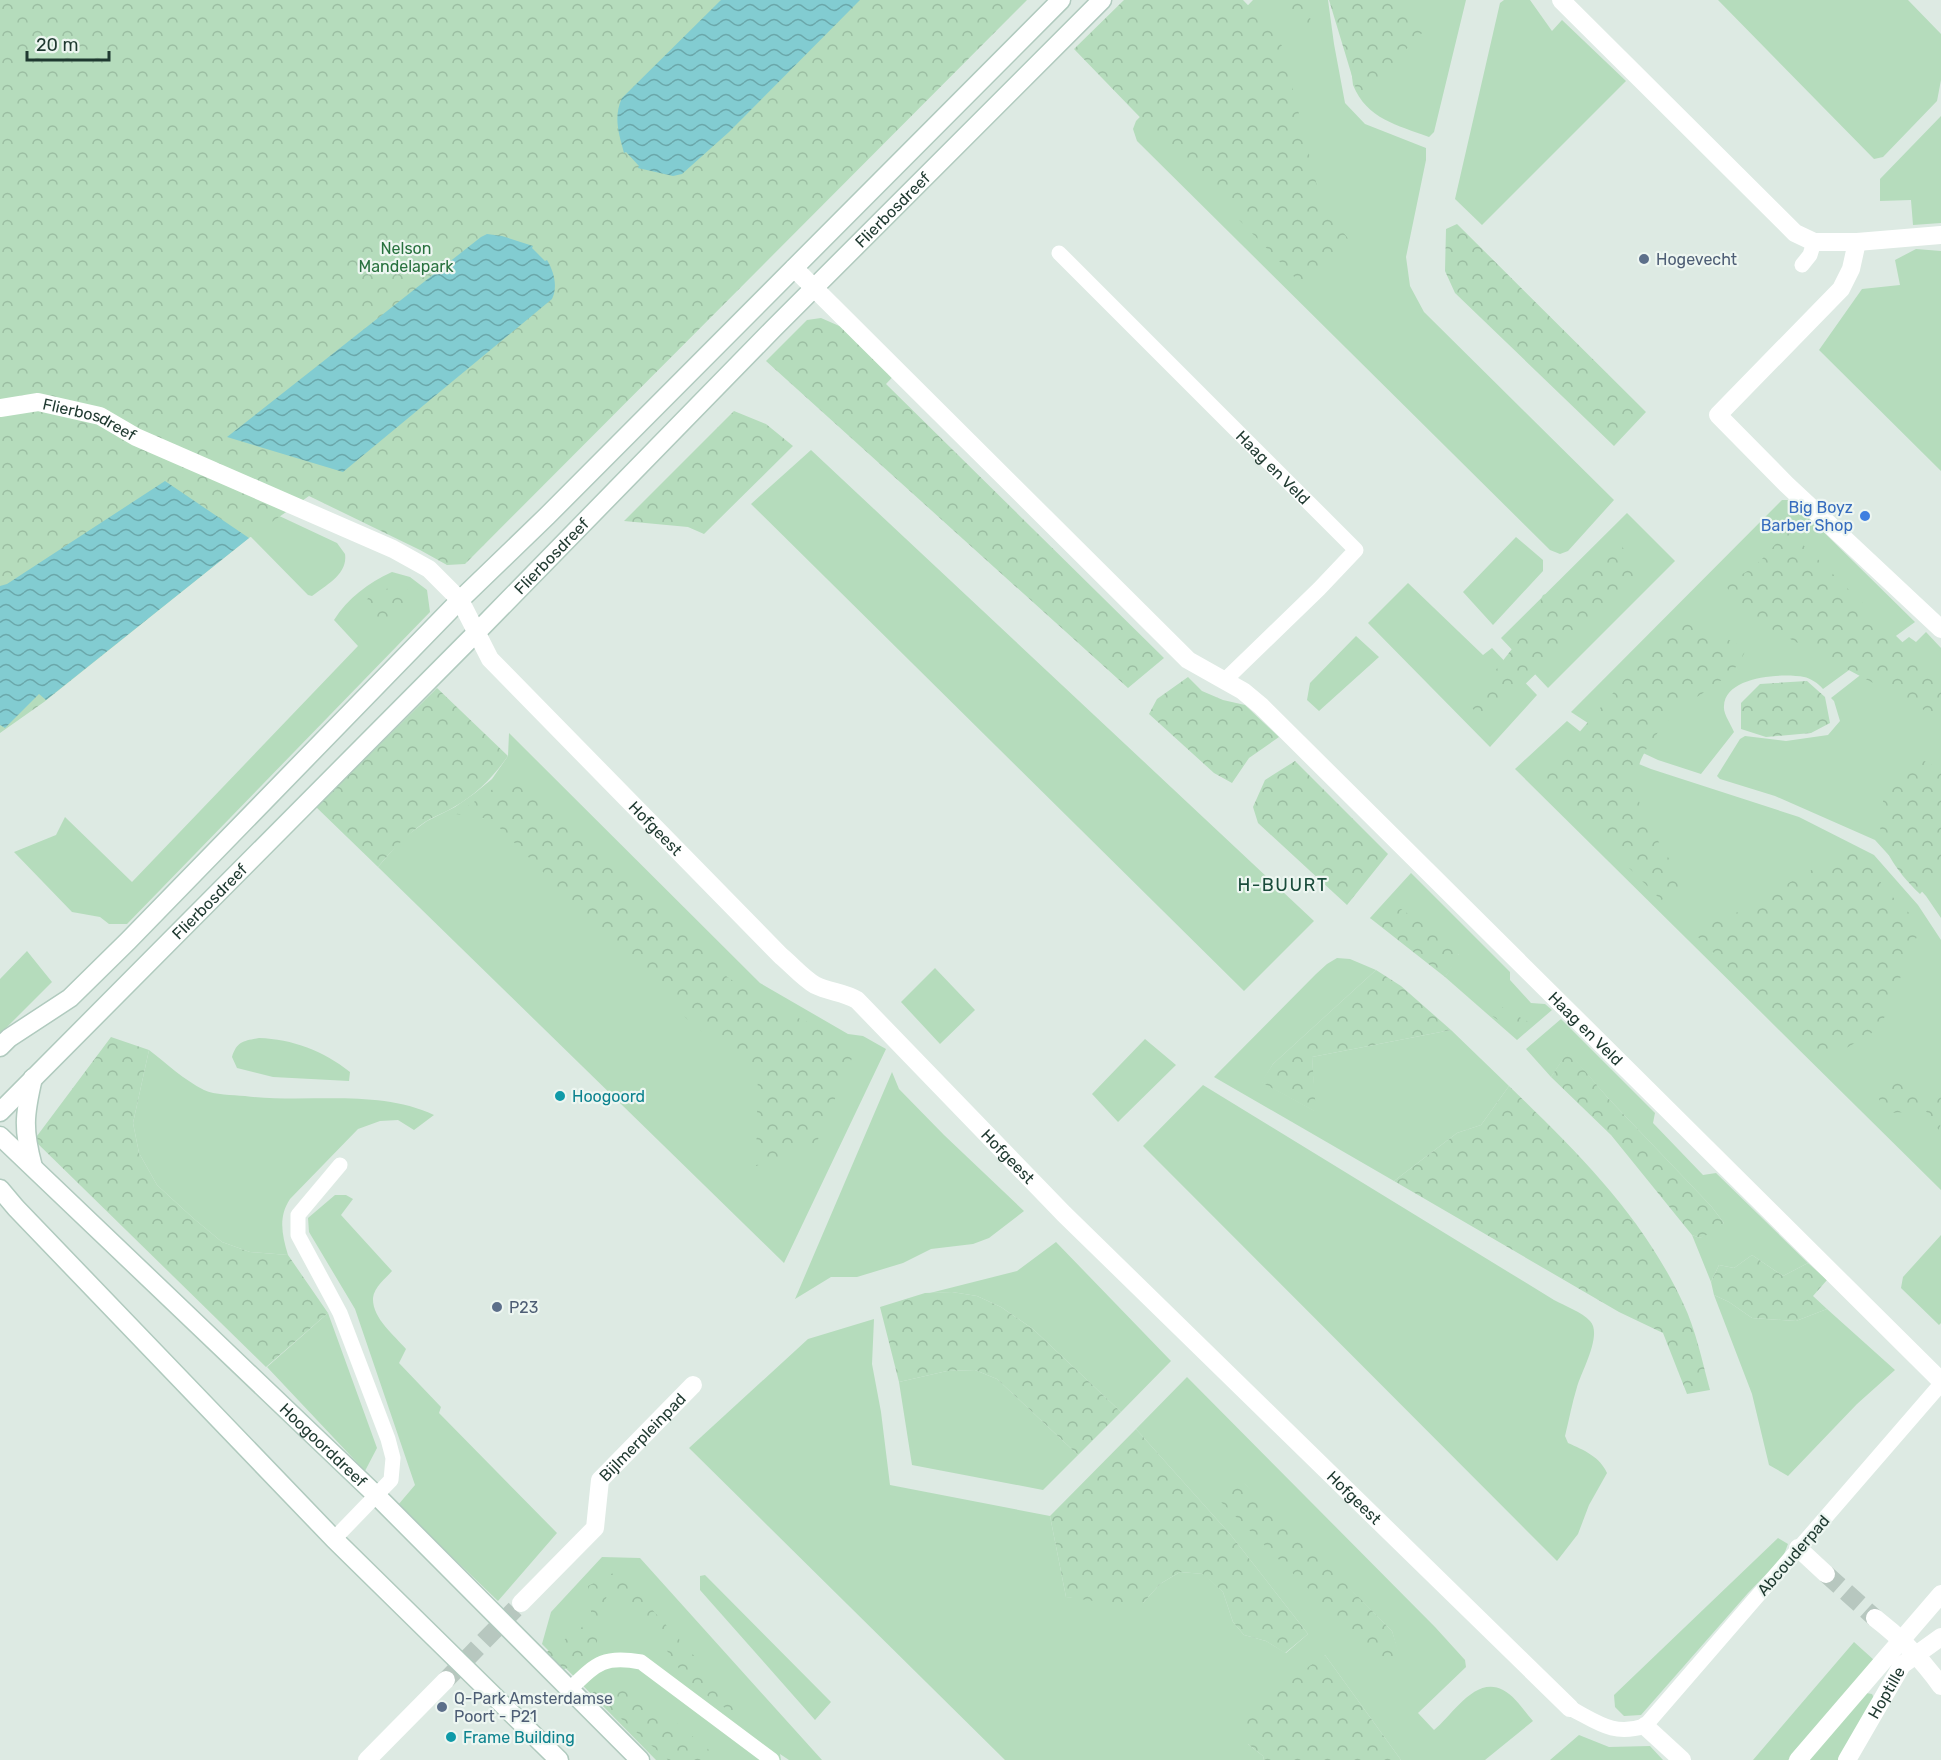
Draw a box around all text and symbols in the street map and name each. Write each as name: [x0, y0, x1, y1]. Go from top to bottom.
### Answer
scale bar: [27, 24, 110, 62]
text: 20 m: [36, 34, 78, 56]
street label: Flierbosdreef: [851, 168, 935, 252]
park label: Nelson Mandelapark: [358, 239, 454, 276]
place label: Hogevecht: [1656, 250, 1737, 269]
marker: Hogevecht: [1637, 252, 1651, 266]
street label: Flierbosdreef: [41, 394, 140, 445]
street label: Haag en Veld: [1232, 427, 1314, 509]
place label: Big Boyz Barber Shop: [1761, 498, 1853, 535]
marker: Big Boyz Barber Shop: [1858, 509, 1872, 523]
street label: Flierbosdreef: [510, 514, 593, 598]
street label: Hofgeest: [625, 797, 686, 860]
street label: Flierbosdreef: [168, 859, 252, 943]
district label: H-BUURT: [1237, 874, 1329, 896]
street label: Haag en Veld: [1544, 988, 1626, 1070]
place label: Hoogoord: [572, 1087, 645, 1106]
marker: Hoogoord: [553, 1089, 567, 1103]
street label: Hofgeest: [977, 1125, 1038, 1188]
place label: P23: [509, 1298, 538, 1317]
marker: P23: [490, 1300, 504, 1314]
street label: Bijlmerpleinpad: [595, 1389, 690, 1485]
street label: Hoogoorddreef: [276, 1399, 371, 1491]
street label: Hofgeest: [1323, 1467, 1385, 1529]
street label: Abcouderpad: [1753, 1511, 1833, 1599]
street label: Hoptille: [1864, 1663, 1909, 1722]
place label: Q-Park Amsterdamse Poort - P21: [454, 1689, 613, 1726]
marker: Q-Park Amsterdamse Poort - P21: [435, 1700, 449, 1714]
place label: Frame Building: [463, 1728, 575, 1747]
marker: Frame Building: [444, 1730, 458, 1744]

